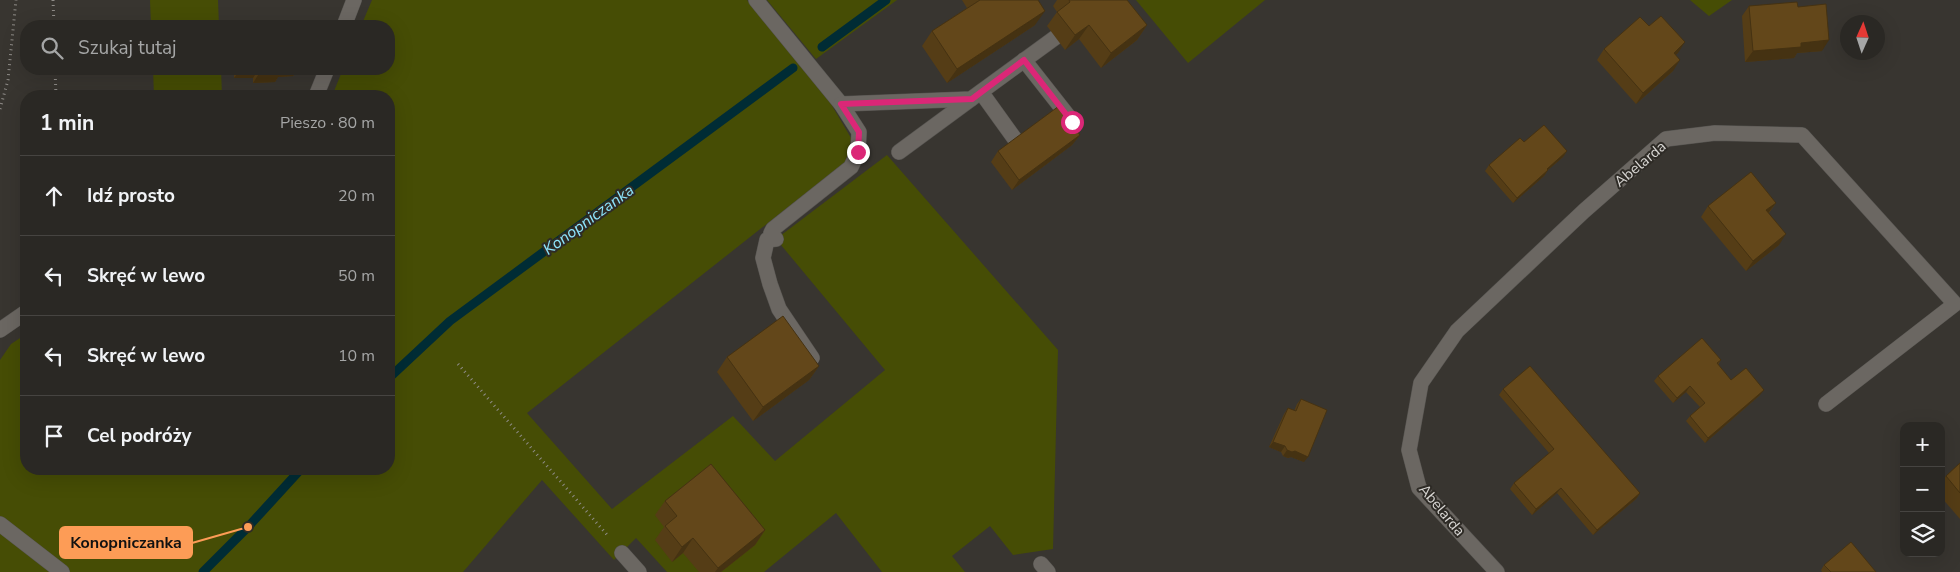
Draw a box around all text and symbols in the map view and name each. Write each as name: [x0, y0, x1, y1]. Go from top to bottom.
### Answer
north arrow: [1840, 15, 1885, 60]
search box: [20, 20, 395, 75]
icon: search: [38, 34, 66, 62]
text: Szukaj tutaj: [78, 35, 177, 61]
text: 1 min: [40, 109, 94, 137]
route start: [1061, 111, 1084, 134]
text: Pieszo · 80 m: [280, 112, 375, 134]
street label: Abelarda: [1610, 136, 1670, 192]
route end: [847, 141, 870, 164]
water label: Konopniczanka: [539, 179, 639, 260]
icon: ahead: [40, 182, 68, 210]
text: Idź prosto: [87, 183, 175, 209]
text: 20 m: [338, 185, 375, 207]
icon: left: [40, 262, 68, 290]
text: Skręć w lewo: [87, 263, 205, 289]
text: 50 m: [338, 265, 375, 287]
icon: left: [40, 342, 68, 370]
text: Skręć w lewo: [87, 343, 205, 369]
text: 10 m: [338, 345, 375, 367]
icon: arrive: [40, 422, 68, 450]
map controls: [1900, 422, 1945, 557]
button: +: [1900, 422, 1945, 467]
text: Cel podróży: [87, 423, 191, 449]
button: −: [1900, 467, 1945, 512]
street label: Abelarda: [1414, 480, 1470, 540]
button: layers: [1900, 512, 1945, 557]
callout: Konopniczanka: [60, 527, 192, 558]
text: Konopniczanka: [70, 532, 182, 554]

